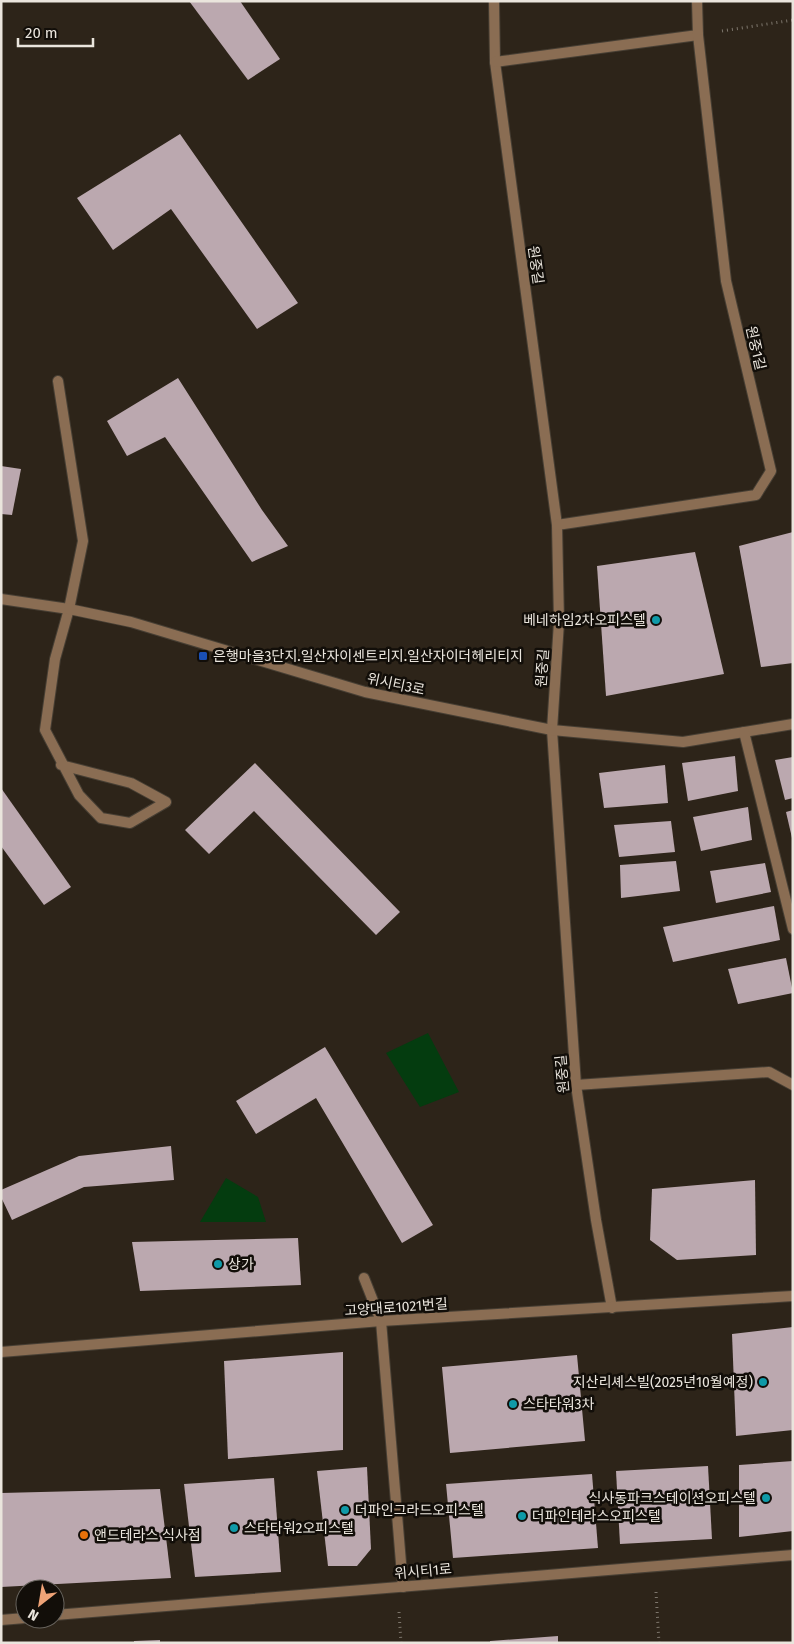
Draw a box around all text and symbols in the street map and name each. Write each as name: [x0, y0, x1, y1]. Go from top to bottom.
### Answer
scale bar: [18, 15, 92, 47]
text: 20 m: [25, 24, 58, 42]
street label: 원중길: [524, 245, 547, 285]
street label: 원중1길: [742, 324, 769, 372]
place label: 베네하임2차오피스텔: [523, 612, 646, 629]
marker: 베네하임2차오피스텔: [650, 614, 662, 626]
place label: 은행마을3단지.일산자이센트리지.일산자이더헤리티지: [213, 648, 523, 665]
street label: 원중길: [533, 648, 552, 688]
marker: 은행마을3단지.일산자이센트리지.일산자이더헤리티지: [197, 650, 209, 662]
street label: 위시티3로: [366, 670, 426, 699]
street label: 원중길: [552, 1054, 573, 1094]
place label: 상가: [228, 1256, 254, 1273]
marker: 상가: [212, 1258, 224, 1270]
street label: 고양대로1021번길: [344, 1295, 448, 1320]
place label: 지산리셰스빌(2025년10월예정): [573, 1374, 753, 1391]
marker: 지산리셰스빌(2025년10월예정): [757, 1376, 769, 1388]
place label: 스타타워3차: [523, 1396, 595, 1413]
marker: 스타타워3차: [507, 1398, 519, 1410]
place label: 식사동파크스테이션오피스텔: [589, 1490, 756, 1507]
marker: 식사동파크스테이션오피스텔: [760, 1492, 772, 1504]
place label: 더파인그라드오피스텔: [355, 1502, 484, 1519]
marker: 더파인그라드오피스텔: [339, 1504, 351, 1516]
place label: 더파인테라스오피스텔: [532, 1508, 661, 1525]
marker: 더파인테라스오피스텔: [516, 1510, 528, 1522]
place label: 스타타워2오피스텔: [244, 1520, 354, 1537]
marker: 스타타워2오피스텔: [228, 1522, 240, 1534]
place label: 앤드테라스 식사점: [94, 1527, 201, 1544]
marker: 앤드테라스 식사점: [78, 1529, 90, 1541]
street label: 위시티1로: [394, 1561, 453, 1582]
north arrow: [15, 1579, 65, 1629]
text: N: [25, 1605, 42, 1624]

